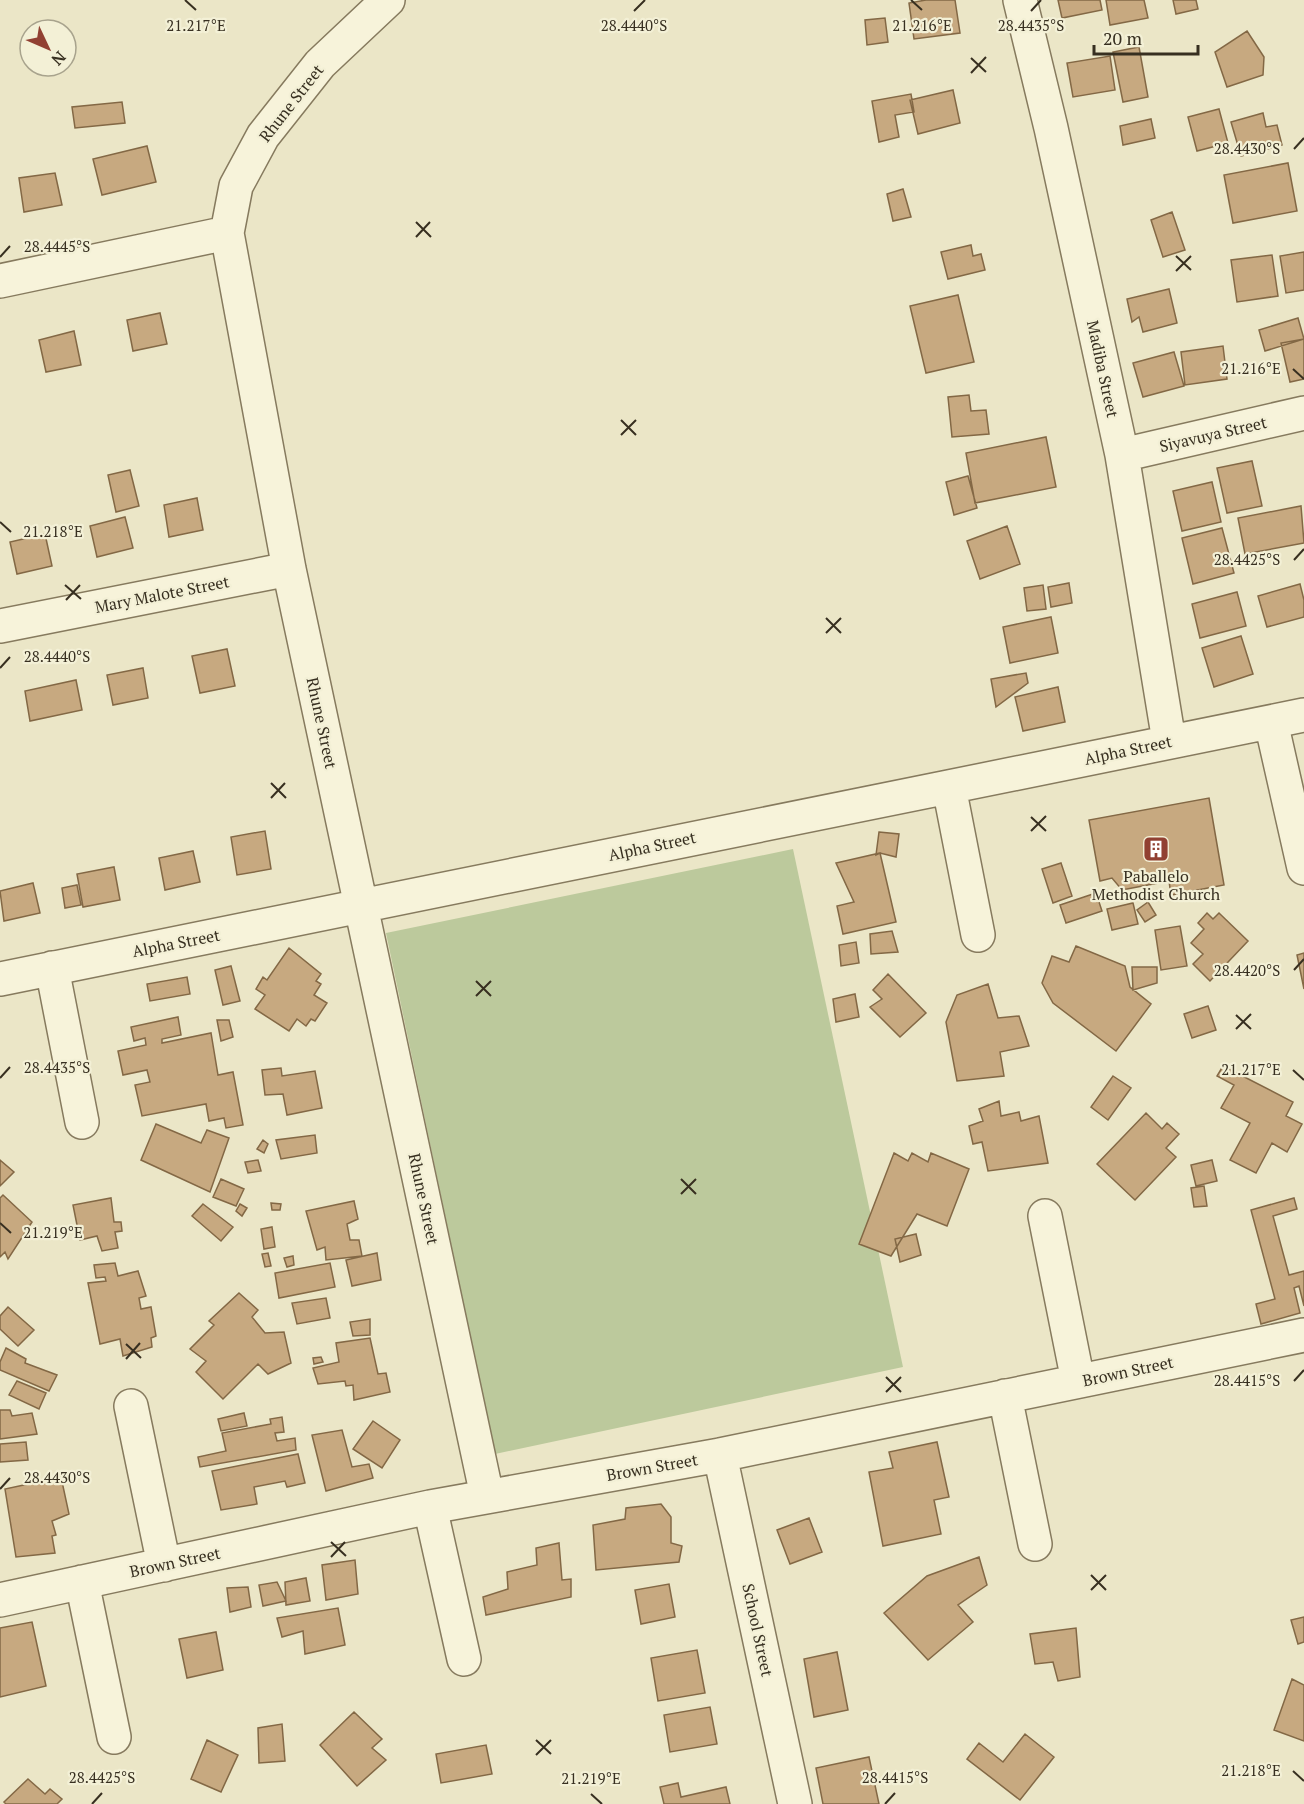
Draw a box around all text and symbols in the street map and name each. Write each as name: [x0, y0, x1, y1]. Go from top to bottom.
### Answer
text: 21.217°E: [166, 15, 226, 35]
text: 28.4440°S: [601, 15, 667, 35]
text: 21.216°E: [892, 15, 952, 35]
text: 28.4435°S: [998, 15, 1064, 35]
north arrow: [18, 18, 78, 78]
scale bar: [1094, 18, 1198, 56]
text: 20 m: [1103, 26, 1143, 50]
text: N: [47, 46, 71, 70]
street label: Rhune Street: [254, 60, 328, 146]
text: 28.4430°S: [1214, 138, 1280, 158]
text: 28.4445°S: [24, 236, 90, 256]
street label: Madiba Street: [1082, 318, 1124, 420]
text: 21.216°E: [1221, 358, 1281, 378]
street label: Siyavuya Street: [1157, 411, 1269, 457]
text: 21.218°E: [23, 521, 83, 541]
text: 28.4425°S: [1214, 549, 1280, 569]
street label: Mary Malote Street: [93, 570, 231, 618]
text: 28.4440°S: [24, 646, 90, 666]
street label: Rhune Street: [302, 675, 342, 771]
street label: Alpha Street: [1082, 730, 1174, 770]
street label: Alpha Street: [606, 826, 698, 866]
building icon: Paballelo Methodist Church: [1141, 834, 1171, 864]
place label: Paballelo Methodist Church: [1092, 865, 1221, 905]
street label: Alpha Street: [130, 924, 222, 962]
text: 28.4420°S: [1214, 960, 1280, 980]
text: 28.4435°S: [24, 1057, 90, 1077]
text: 21.217°E: [1221, 1059, 1281, 1079]
street label: Rhune Street: [404, 1151, 444, 1247]
text: 21.219°E: [23, 1222, 83, 1242]
street label: Brown Street: [1081, 1351, 1176, 1391]
text: 28.4415°S: [1214, 1370, 1280, 1390]
street label: Brown Street: [605, 1448, 699, 1486]
text: 28.4430°S: [24, 1467, 90, 1487]
street label: Brown Street: [128, 1542, 223, 1582]
street label: School Street: [737, 1581, 779, 1679]
text: 21.218°E: [1221, 1760, 1281, 1780]
text: 28.4425°S: [69, 1767, 135, 1787]
text: 28.4415°S: [862, 1767, 928, 1787]
text: 21.219°E: [561, 1768, 621, 1788]

